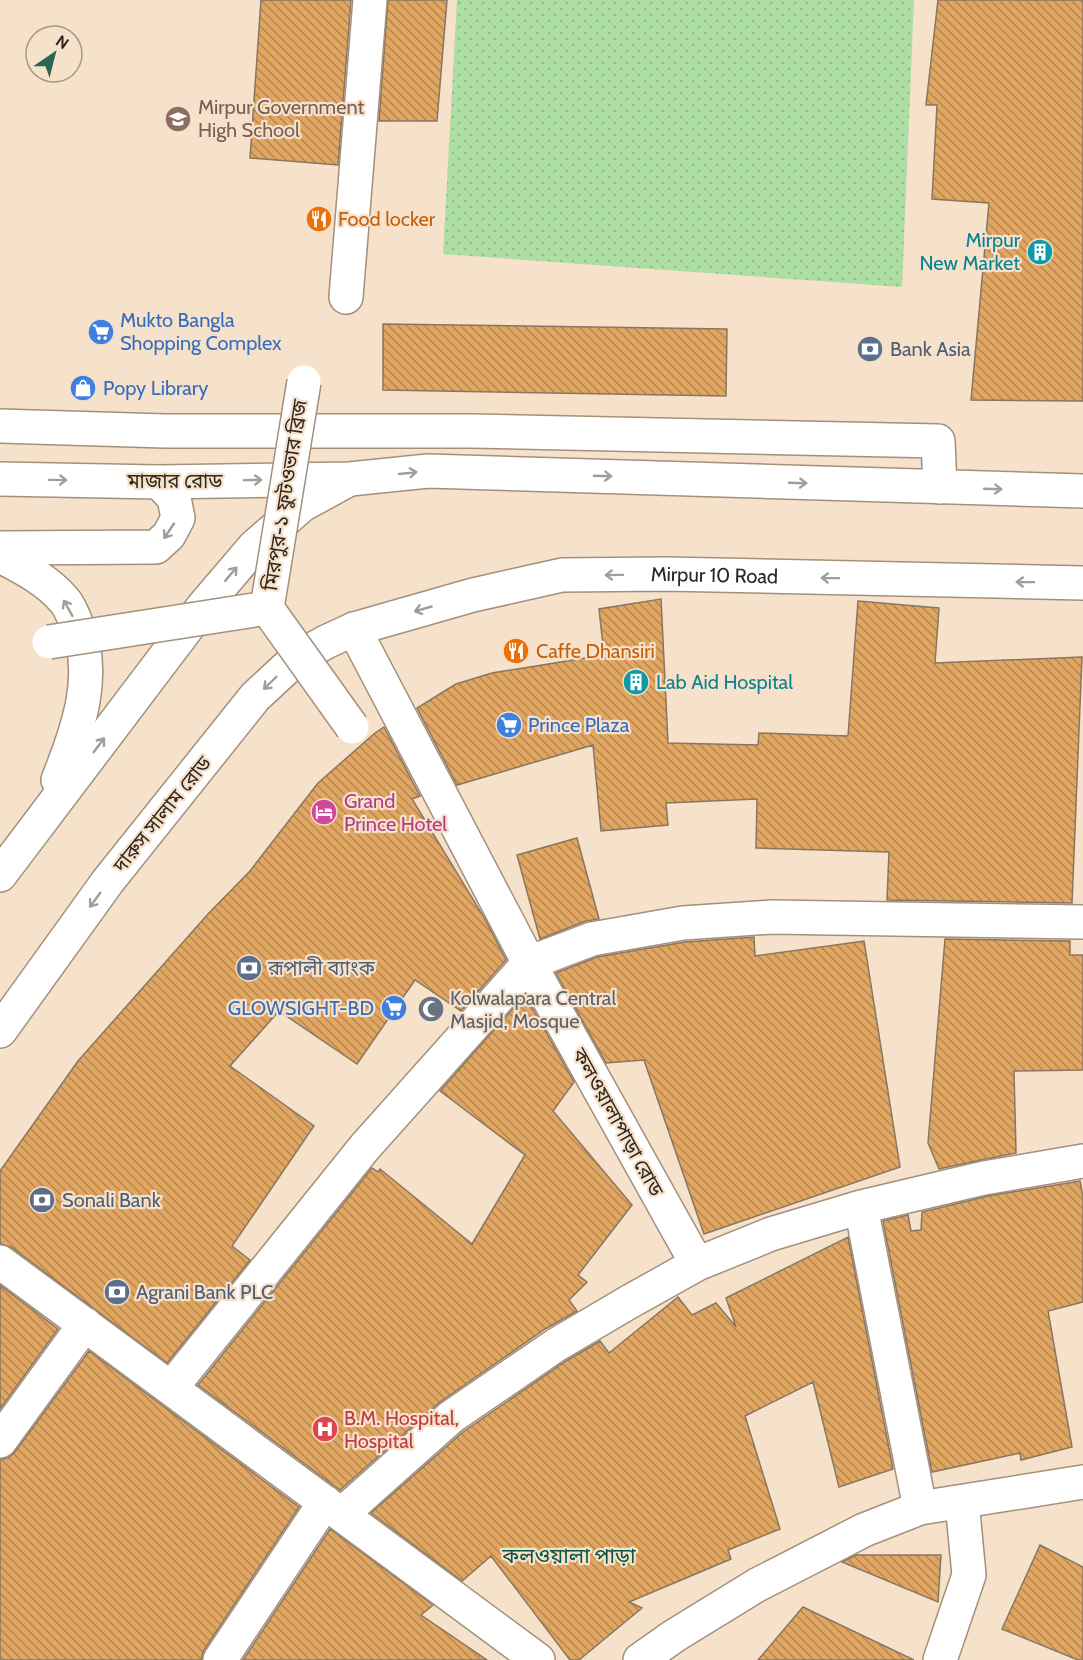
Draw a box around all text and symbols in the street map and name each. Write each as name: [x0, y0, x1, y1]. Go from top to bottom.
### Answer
north arrow: [24, 24, 84, 84]
text: N: [52, 31, 72, 53]
place label: Mirpur Government High School: [198, 95, 364, 142]
school or university icon: Mirpur Government High School: [163, 104, 193, 134]
restaurant icon: Food locker: [304, 204, 334, 234]
place label: Food locker: [338, 207, 436, 231]
place label: Mirpur New Market: [919, 228, 1021, 275]
building icon: Mirpur New Market: [1025, 237, 1055, 267]
place label: Mukto Bangla Shopping Complex: [120, 308, 282, 355]
supermarket icon: Mukto Bangla Shopping Complex: [86, 317, 116, 347]
bank icon: Bank Asia: [855, 334, 885, 364]
place label: Bank Asia: [890, 337, 971, 361]
shop icon: Popy Library: [68, 373, 98, 403]
place label: Popy Library: [103, 376, 208, 400]
street label: মিরপুর-১ ফুটওভার ব্রিজ: [258, 397, 312, 593]
one-way arrow: [398, 467, 417, 478]
street label: মাজার রোড: [126, 469, 223, 493]
one-way arrow: [592, 471, 612, 482]
one-way arrow: [48, 474, 68, 486]
one-way arrow: [243, 474, 263, 486]
one-way arrow: [787, 477, 807, 488]
one-way arrow: [982, 483, 1002, 494]
one-way arrow: [163, 523, 176, 540]
street label: Mirpur 10 Road: [651, 562, 778, 588]
one-way arrow: [224, 567, 238, 582]
one-way arrow: [604, 569, 624, 581]
one-way arrow: [820, 572, 840, 583]
one-way arrow: [1015, 576, 1035, 588]
one-way arrow: [62, 600, 74, 617]
one-way arrow: [414, 604, 433, 615]
restaurant icon: Caffe Dhansiri: [501, 636, 531, 666]
place label: Caffe Dhansiri: [536, 639, 655, 663]
building icon: Lab Aid Hospital: [621, 667, 651, 697]
place label: Lab Aid Hospital: [656, 670, 793, 694]
one-way arrow: [263, 675, 278, 690]
supermarket icon: Prince Plaza: [494, 710, 524, 740]
place label: Prince Plaza: [528, 713, 630, 737]
one-way arrow: [93, 737, 105, 753]
street label: দারুস সালাম রোড: [107, 751, 217, 878]
place label: Grand Prince Hotel: [344, 789, 447, 836]
hotel icon: Grand Prince Hotel: [309, 797, 339, 827]
one-way arrow: [88, 891, 101, 907]
bank icon: রূপালী ব্যাংক: [234, 953, 264, 983]
place label: রূপালী ব্যাংক: [267, 956, 376, 980]
place label: Kolwalapara Central Masjid, Mosque: [450, 986, 616, 1033]
supermarket icon: GLOWSIGHT-BD: [379, 993, 409, 1023]
mosque icon: Kolwalapara Central Masjid, Mosque: [416, 994, 446, 1024]
place label: GLOWSIGHT-BD: [228, 996, 374, 1020]
street label: কলওয়ালাপাড়া রোড: [567, 1043, 669, 1201]
bank icon: Sonali Bank: [27, 1185, 57, 1215]
place label: Sonali Bank: [62, 1188, 161, 1212]
bank icon: Agrani Bank PLC: [102, 1277, 132, 1307]
place label: Agrani Bank PLC: [136, 1280, 273, 1304]
place label: B.M. Hospital, Hospital: [344, 1406, 459, 1453]
hospital icon: B.M. Hospital, Hospital: [310, 1414, 340, 1444]
district label: কলওয়ালা পাড়া: [501, 1543, 636, 1568]

